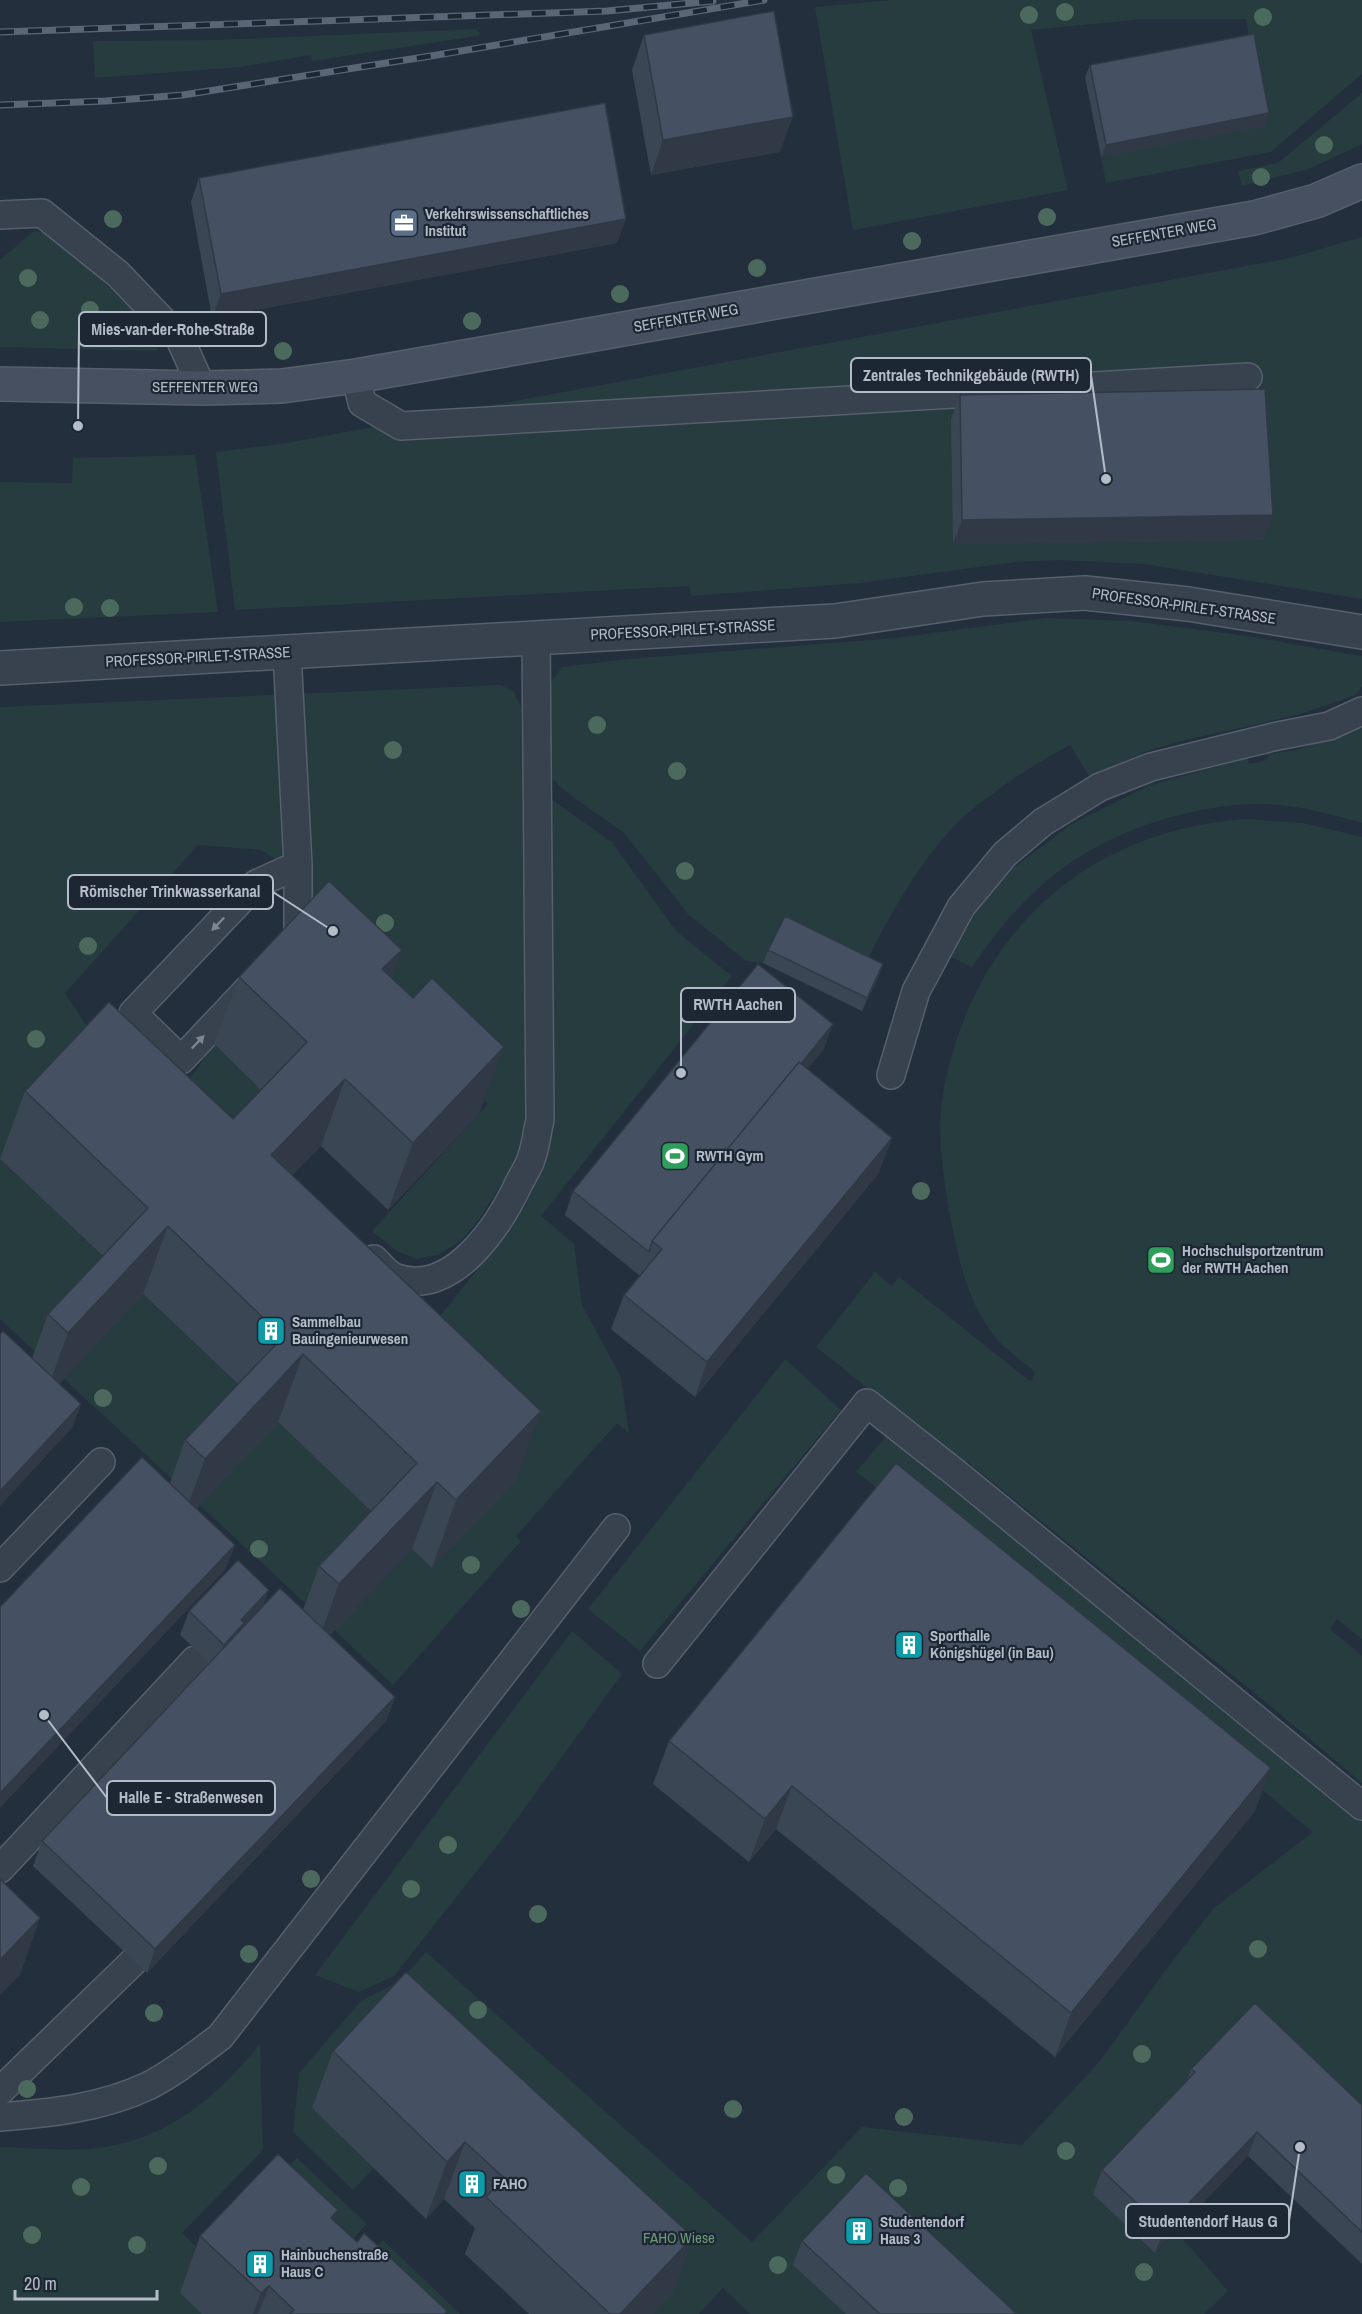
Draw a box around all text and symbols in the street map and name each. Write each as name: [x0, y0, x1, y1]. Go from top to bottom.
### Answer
place label: Verkehrswissenschaftliches Institut: [425, 203, 589, 241]
office icon: Verkehrswissenschaftliches Institut: [388, 207, 420, 239]
street label: SEFFENTER WEG: [1110, 213, 1218, 252]
street label: SEFFENTER WEG: [632, 298, 740, 337]
callout: Mies-van-der-Rohe-Straße: [79, 312, 266, 346]
text: Mies-van-der-Rohe-Straße: [91, 318, 255, 340]
callout: Zentrales Technikgebäude (RWTH): [851, 358, 1091, 392]
text: Zentrales Technikgebäude (RWTH): [863, 364, 1079, 386]
street label: SEFFENTER WEG: [152, 376, 258, 397]
street label: PROFESSOR-PIRLET-STRASSE: [1091, 582, 1277, 629]
street label: PROFESSOR-PIRLET-STRASSE: [590, 614, 776, 645]
street label: PROFESSOR-PIRLET-STRASSE: [105, 641, 291, 672]
callout: Römischer Trinkwasserkanal: [68, 875, 273, 909]
text: Römischer Trinkwasserkanal: [80, 880, 260, 902]
one-way arrow: [212, 917, 226, 931]
callout: RWTH Aachen: [681, 988, 795, 1022]
text: RWTH Aachen: [693, 993, 783, 1015]
one-way arrow: [191, 1035, 204, 1050]
sports icon: RWTH Gym: [659, 1140, 691, 1172]
place label: RWTH Gym: [696, 1145, 764, 1166]
place label: Hochschulsportzentrum der RWTH Aachen: [1182, 1240, 1324, 1278]
sports icon: Hochschulsportzentrum der RWTH Aachen: [1145, 1244, 1177, 1276]
place label: Sammelbau Bauingenieurwesen: [292, 1311, 408, 1349]
building icon: Sammelbau Bauingenieurwesen: [255, 1315, 287, 1347]
place label: Sporthalle Königshügel (in Bau): [930, 1625, 1054, 1663]
building icon: Sporthalle Königshügel (in Bau): [893, 1629, 925, 1661]
callout: Halle E - Straßenwesen: [107, 1781, 275, 1815]
text: Halle E - Straßenwesen: [119, 1786, 263, 1808]
building icon: FAHO: [456, 2168, 488, 2200]
place label: FAHO: [493, 2173, 528, 2194]
callout: Studentendorf Haus G: [1126, 2204, 1289, 2238]
text: Studentendorf Haus G: [1138, 2210, 1278, 2232]
place label: Studentendorf Haus 3: [880, 2211, 965, 2249]
building icon: Studentendorf Haus 3: [843, 2215, 875, 2247]
park label: FAHO Wiese: [643, 2227, 715, 2248]
place label: Hainbuchenstraße Haus C: [281, 2244, 388, 2282]
building icon: Hainbuchenstraße Haus C: [244, 2248, 276, 2280]
scale bar: [15, 2263, 158, 2301]
text: 20 m: [24, 2271, 57, 2296]

